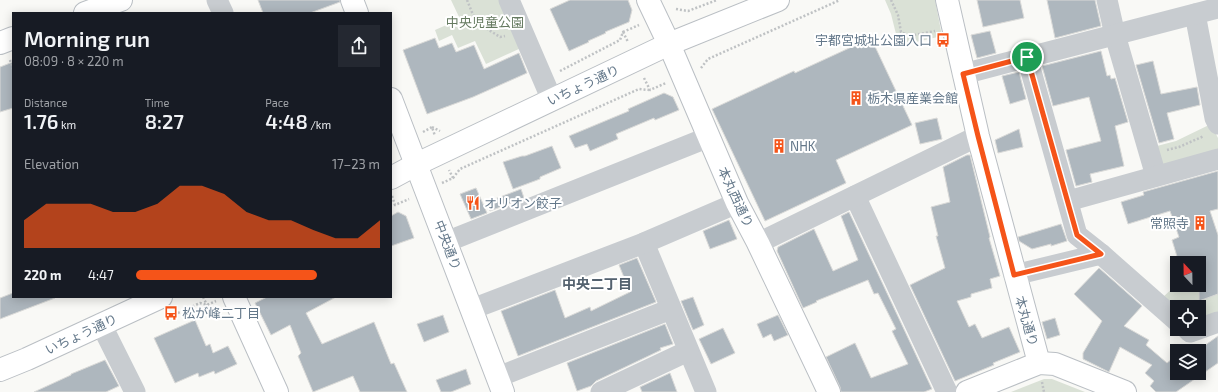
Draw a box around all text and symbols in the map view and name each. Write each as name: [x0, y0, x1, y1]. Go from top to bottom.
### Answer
park label: 中央児童公園: [446, 14, 524, 30]
text: Morning run: [24, 25, 150, 51]
button: share: [338, 25, 380, 67]
place label: 宇都宮城址公園入口: [815, 32, 932, 48]
bus stop icon: 宇都宮城址公園入口: [935, 32, 951, 48]
pin: [1010, 40, 1044, 74]
icon: arrive: [1016, 46, 1038, 68]
text: 08:09 · 8 × 220 m: [24, 53, 124, 69]
street label: いちょう通り: [544, 61, 622, 109]
building icon: 栃木県産業会館: [848, 90, 864, 106]
place label: 栃木県産業会館: [867, 90, 958, 106]
text: Distance: [24, 96, 67, 109]
text: Time: [145, 96, 169, 109]
text: Pace: [265, 96, 289, 109]
text: 1.76: [24, 109, 59, 133]
text: 8:27: [145, 109, 184, 133]
text: 4:48: [265, 109, 308, 133]
text: km: [59, 118, 76, 131]
text: /km: [308, 118, 331, 131]
building icon: NHK: [771, 138, 787, 154]
place label: NHK: [790, 138, 816, 154]
text: Elevation: [24, 156, 79, 172]
text: 17–23 m: [332, 156, 380, 172]
street label: 本丸西通り: [715, 164, 757, 230]
restaurant icon: オリオン餃子: [465, 195, 481, 211]
place label: オリオン餃子: [484, 195, 562, 211]
place label: 常照寺: [1150, 215, 1189, 231]
building icon: 常照寺: [1192, 215, 1208, 231]
street label: 中央通り: [431, 218, 465, 272]
north arrow: [1170, 256, 1206, 292]
map controls: [1170, 256, 1206, 380]
text: 220 m: [24, 267, 62, 283]
text: 4:47: [88, 267, 114, 283]
district label: 中央二丁目: [562, 275, 632, 292]
street label: 本丸通り: [1012, 294, 1042, 348]
button: locate: [1170, 300, 1206, 336]
bus stop icon: 松が峰二丁目: [163, 305, 179, 321]
place label: 松が峰二丁目: [182, 305, 260, 321]
street label: いちょう通り: [42, 310, 120, 358]
button: layers: [1170, 344, 1206, 380]

